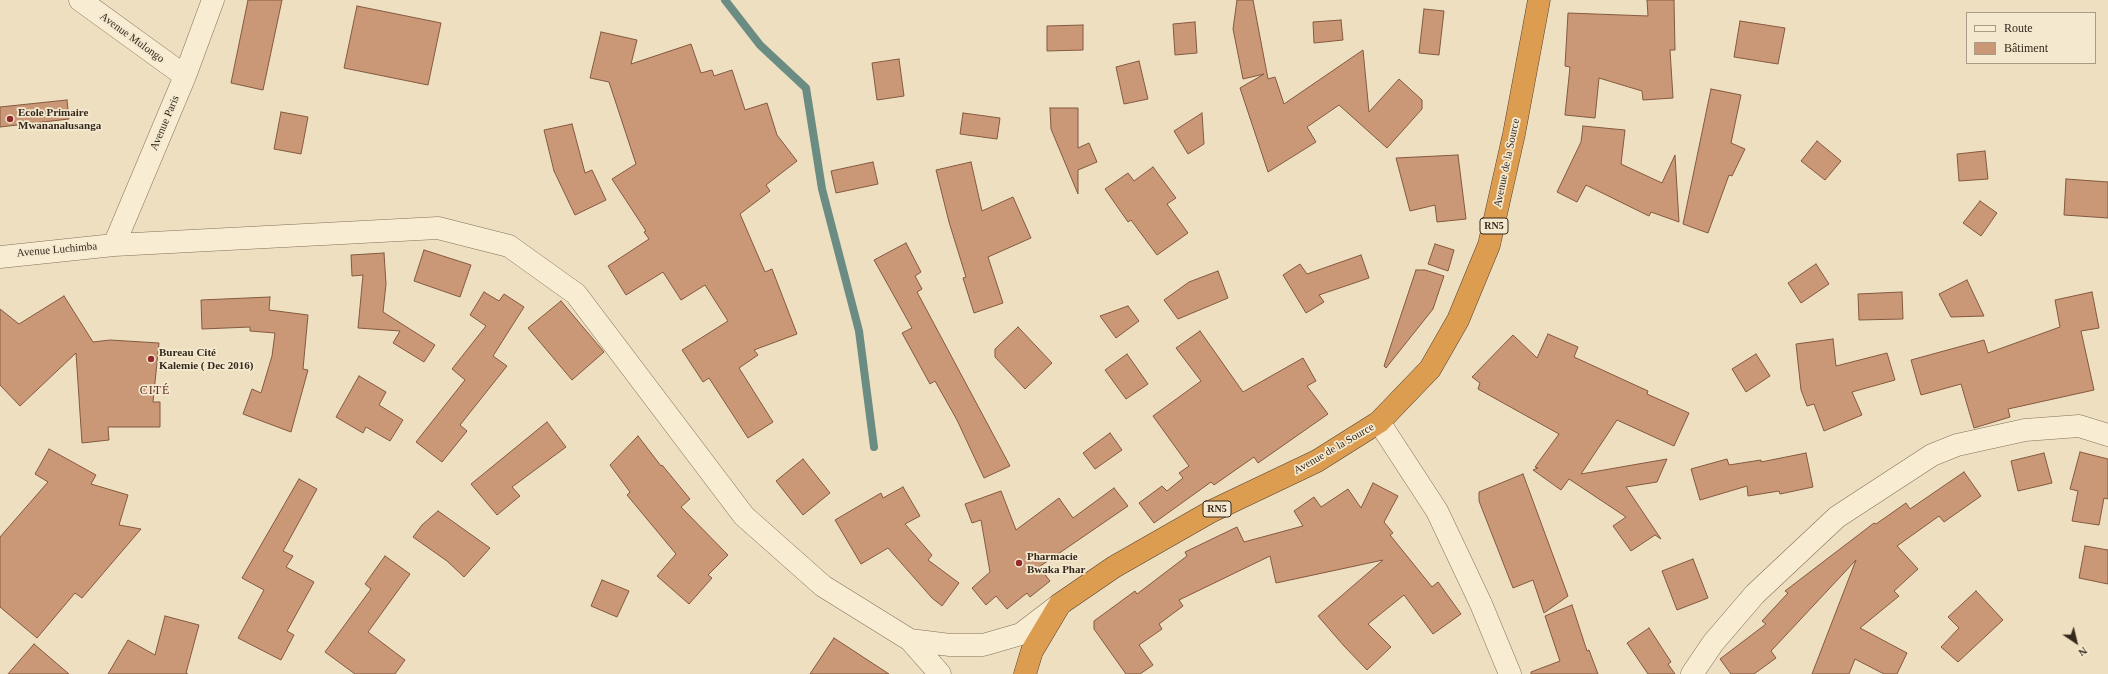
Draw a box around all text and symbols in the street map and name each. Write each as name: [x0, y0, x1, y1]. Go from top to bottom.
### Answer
street label: Avenue Mulongo: [97, 10, 167, 66]
legend: [1966, 12, 2096, 64]
text: Route: [2004, 21, 2033, 35]
text: Bâtiment: [2004, 41, 2048, 55]
street label: Avenue Paris: [148, 94, 182, 152]
place label: Ecole Primaire Mwananalusanga: [18, 106, 101, 132]
marker: Ecole Primaire Mwananalusanga: [5, 114, 15, 124]
street label: Avenue de la Source: [1491, 117, 1523, 209]
road number: RN5: [1480, 218, 1508, 234]
street label: Avenue Luchimba: [16, 240, 98, 260]
place label: Bureau Cité Kalemie ( Dec 2016): [159, 346, 253, 372]
marker: Bureau Cité Kalemie ( Dec 2016): [146, 354, 156, 364]
district label: CITÉ: [140, 384, 170, 398]
street label: Avenue de la Source: [1292, 421, 1376, 477]
road number: RN5: [1203, 501, 1231, 517]
place label: Pharmacie Bwaka Phar: [1027, 550, 1085, 576]
marker: Pharmacie Bwaka Phar: [1014, 558, 1024, 568]
north arrow: [2056, 622, 2096, 662]
text: N: [2076, 645, 2090, 659]

